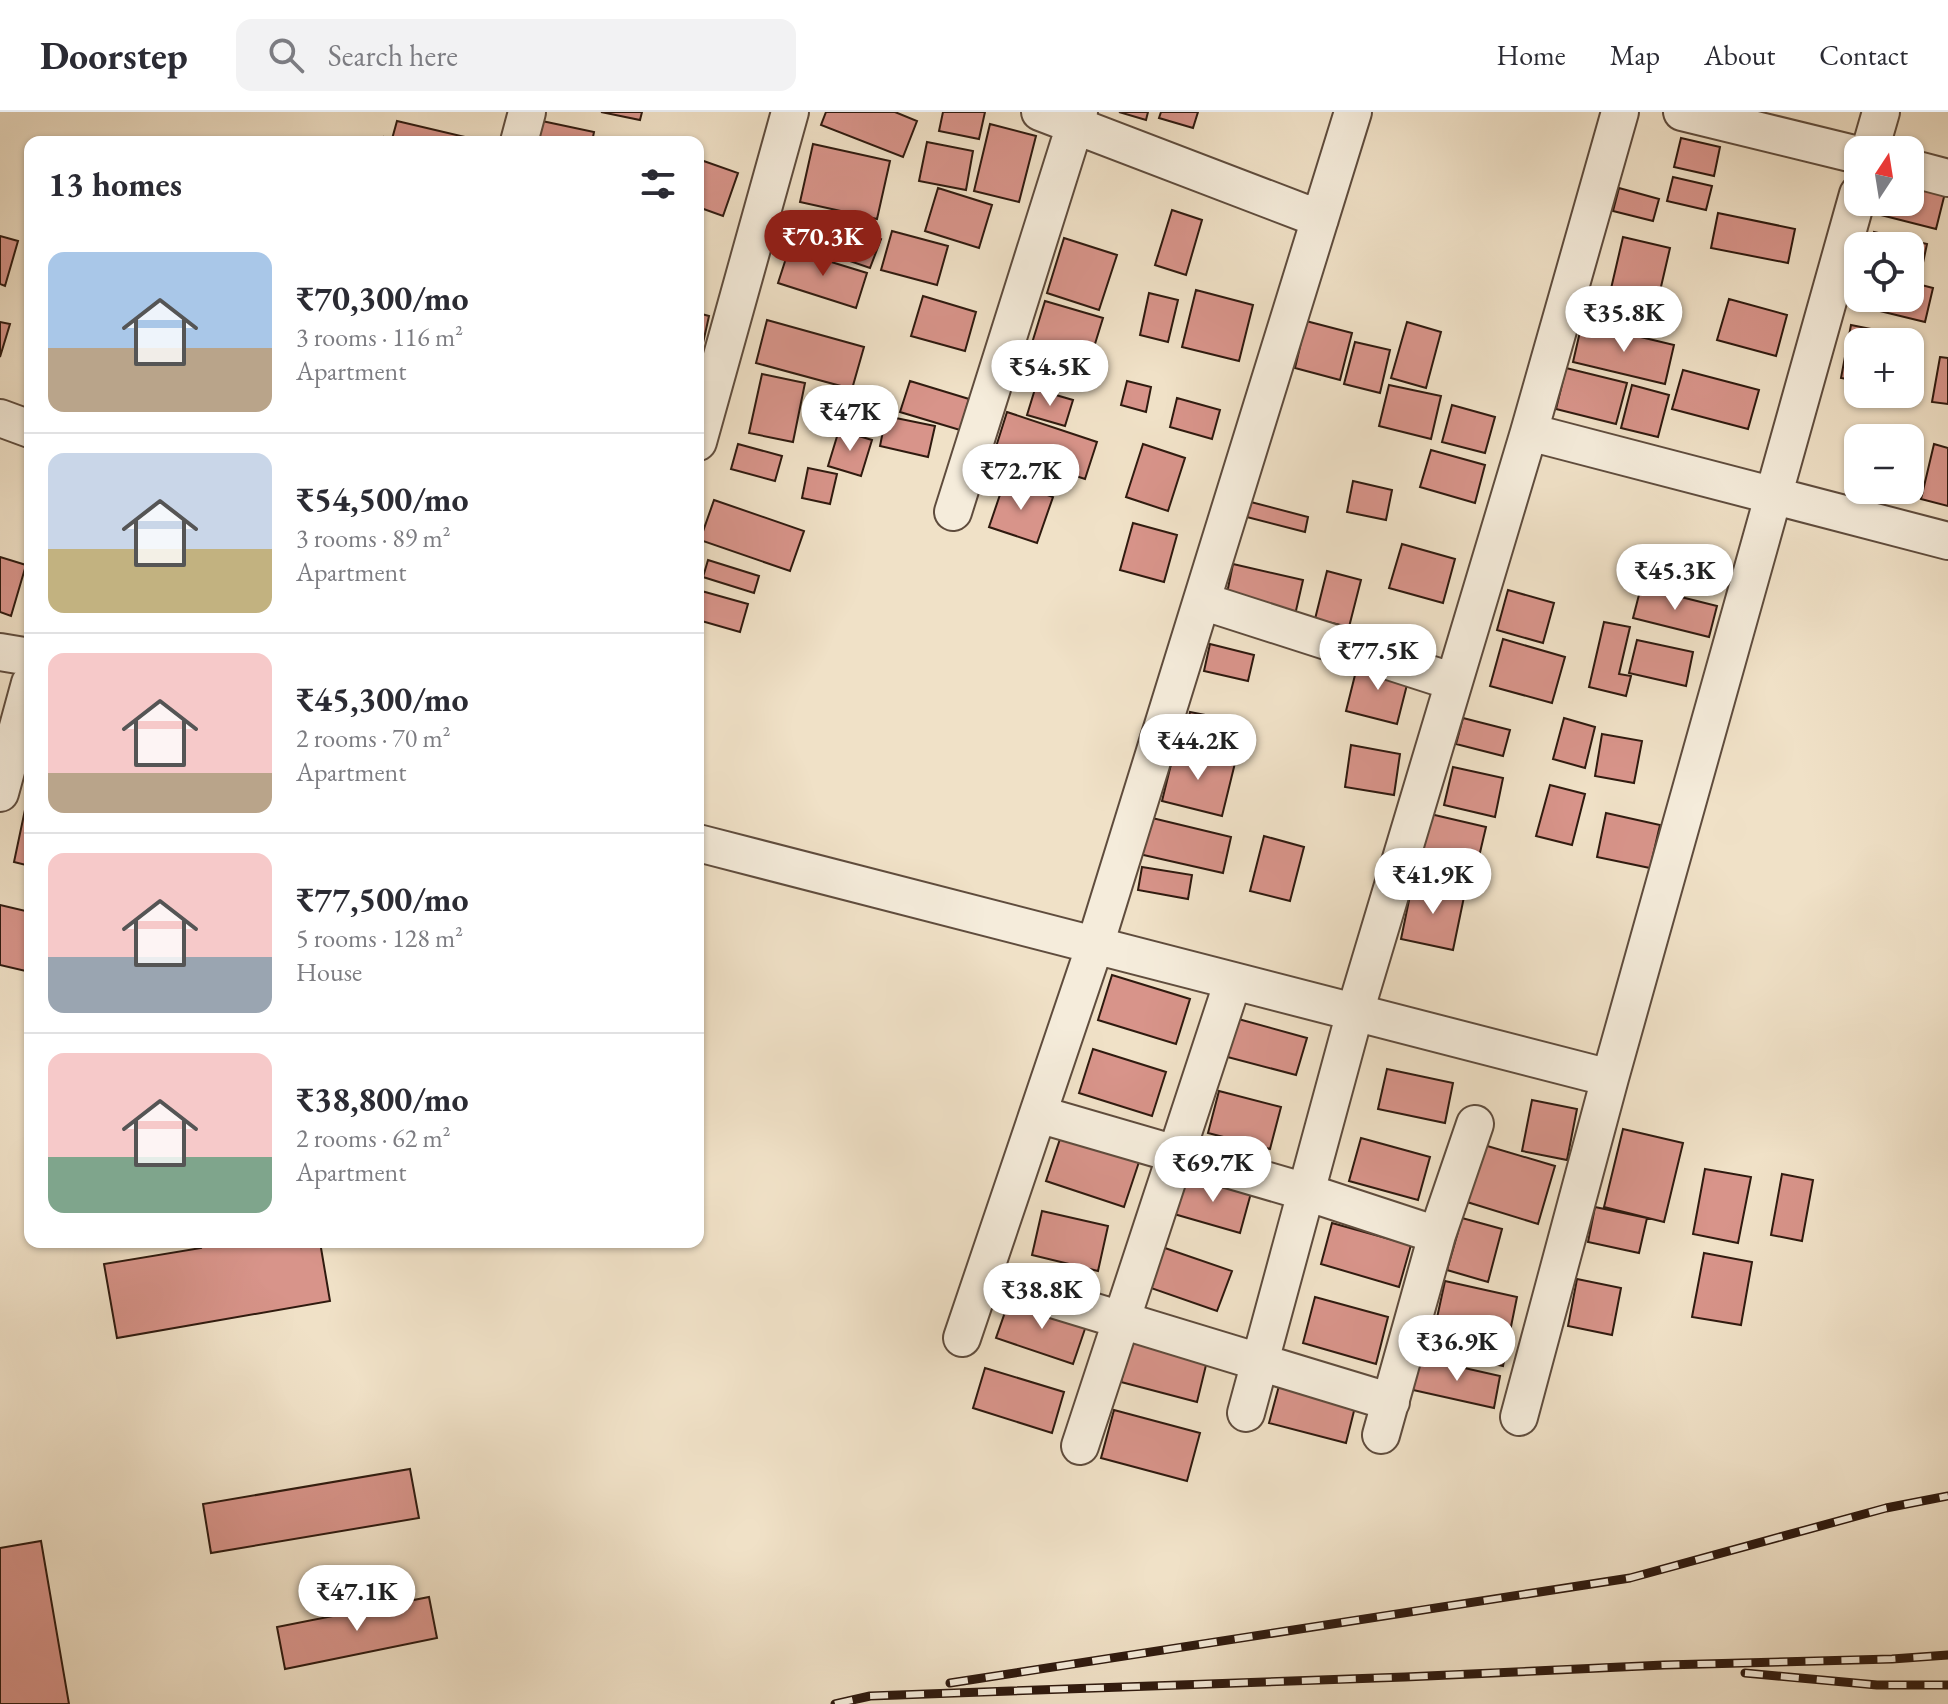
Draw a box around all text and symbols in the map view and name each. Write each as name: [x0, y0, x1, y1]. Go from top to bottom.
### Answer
search box: [236, 19, 796, 91]
text: Doorstep: [40, 31, 188, 80]
icon: search: [264, 33, 308, 77]
text: Search here: [328, 36, 458, 75]
text: Home: [1496, 37, 1566, 73]
text: Map: [1610, 37, 1660, 73]
text: About: [1704, 37, 1775, 73]
text: Contact: [1819, 37, 1908, 73]
north arrow: [1844, 136, 1924, 216]
map controls: [1844, 136, 1924, 504]
text: 13 homes: [48, 162, 182, 206]
icon: filters: [636, 162, 680, 206]
pin: ₹70.3K: [758, 210, 888, 278]
text: ₹70.3K: [782, 219, 864, 253]
button: locate: [1844, 232, 1924, 312]
text: ₹70,300/mo: [296, 276, 469, 320]
icon: home: [112, 284, 208, 380]
pin: ₹35.8K: [1559, 286, 1689, 354]
text: ₹35.8K: [1583, 295, 1665, 329]
text: 3 rooms · 116 m²: [296, 320, 463, 354]
button: +: [1844, 328, 1924, 408]
pin: ₹54.5K: [985, 340, 1115, 408]
text: ₹54.5K: [1009, 349, 1091, 383]
text: Apartment: [296, 354, 406, 388]
pin: ₹47K: [803, 385, 897, 453]
text: ₹47K: [819, 394, 881, 428]
button: −: [1844, 424, 1924, 504]
pin: ₹72.7K: [956, 444, 1086, 512]
text: ₹72.7K: [980, 453, 1062, 487]
text: ₹54,500/mo: [296, 477, 469, 521]
icon: home: [112, 485, 208, 581]
text: 3 rooms · 89 m²: [296, 521, 451, 555]
pin: ₹45.3K: [1610, 544, 1740, 612]
text: ₹45.3K: [1634, 553, 1716, 587]
text: Apartment: [296, 555, 406, 589]
pin: ₹77.5K: [1313, 624, 1443, 692]
text: ₹77.5K: [1337, 633, 1419, 667]
text: ₹45,300/mo: [296, 677, 469, 721]
icon: home: [112, 685, 208, 781]
pin: ₹44.2K: [1133, 714, 1263, 782]
text: 2 rooms · 70 m²: [296, 721, 451, 755]
text: ₹44.2K: [1157, 723, 1239, 757]
text: Apartment: [296, 755, 406, 789]
pin: ₹41.9K: [1368, 848, 1498, 916]
text: ₹41.9K: [1392, 857, 1474, 891]
text: ₹77,500/mo: [296, 877, 469, 921]
icon: home: [112, 885, 208, 981]
text: 5 rooms · 128 m²: [296, 921, 463, 955]
text: House: [296, 955, 362, 989]
text: ₹38,800/mo: [296, 1077, 469, 1121]
icon: home: [112, 1085, 208, 1181]
text: 2 rooms · 62 m²: [296, 1121, 451, 1155]
pin: ₹69.7K: [1148, 1136, 1278, 1204]
text: ₹69.7K: [1172, 1145, 1254, 1179]
text: Apartment: [296, 1155, 406, 1189]
pin: ₹38.8K: [977, 1263, 1107, 1331]
text: ₹38.8K: [1001, 1272, 1083, 1306]
pin: ₹36.9K: [1392, 1315, 1522, 1383]
text: ₹36.9K: [1416, 1324, 1498, 1358]
pin: ₹47.1K: [292, 1565, 422, 1633]
text: ₹47.1K: [316, 1574, 398, 1608]

